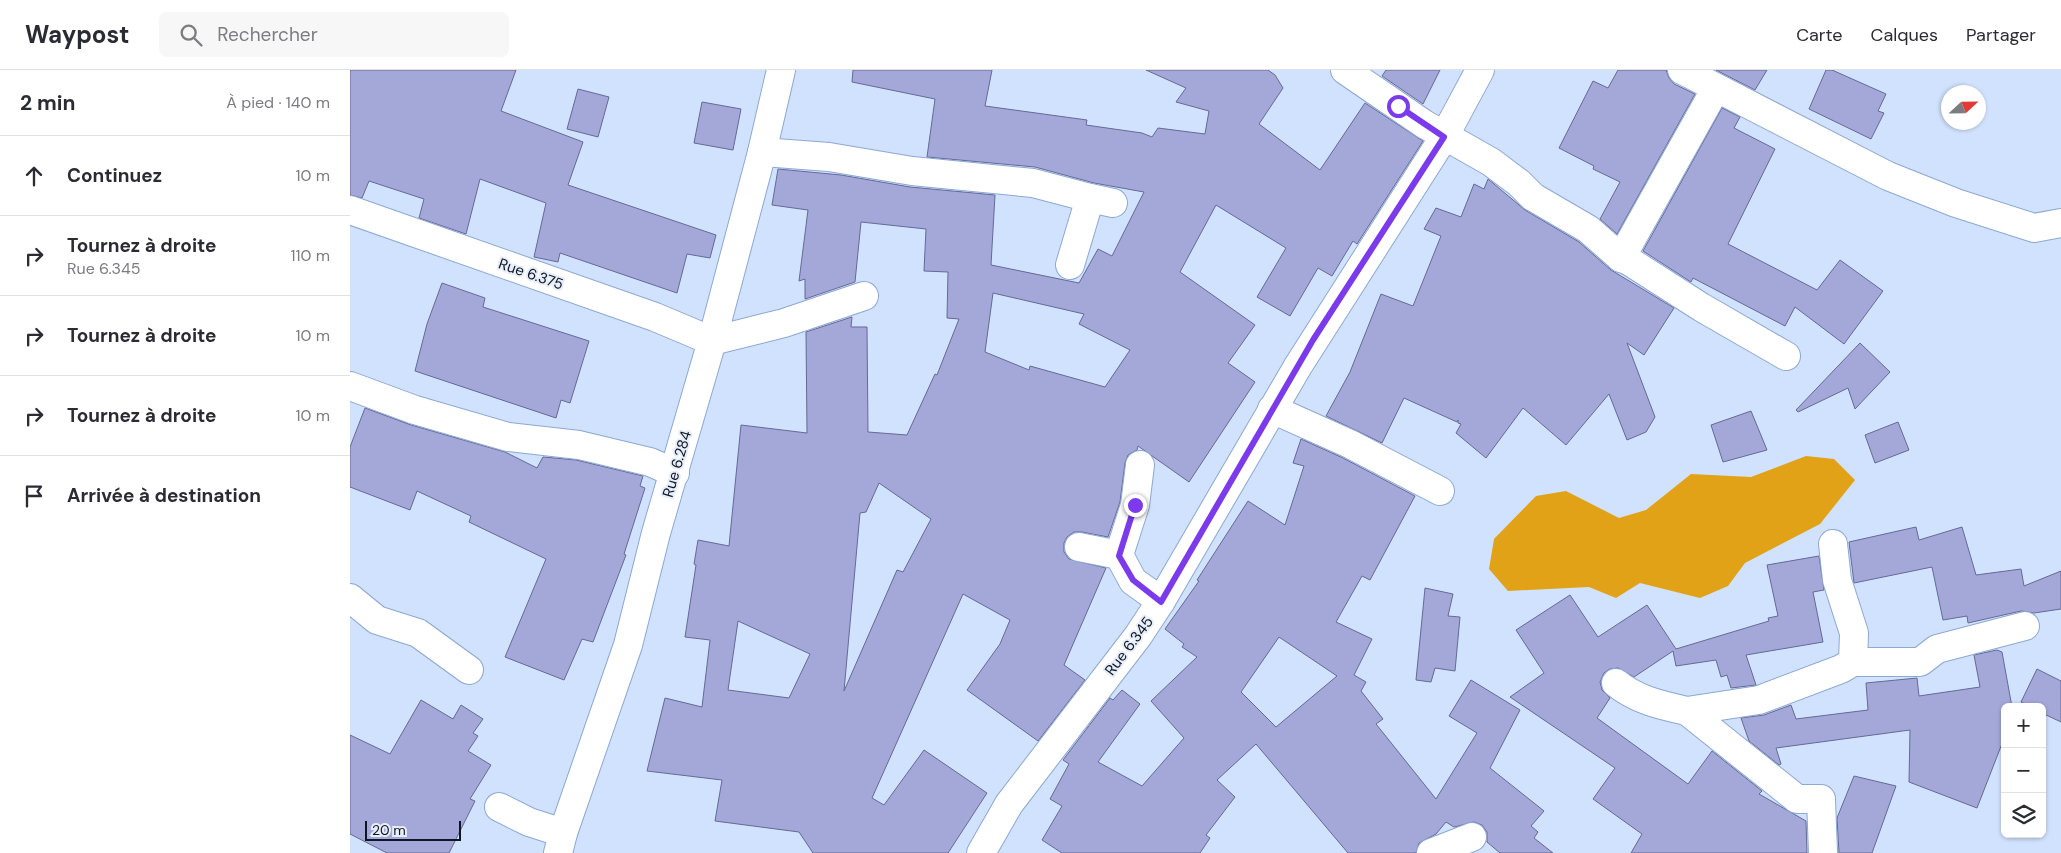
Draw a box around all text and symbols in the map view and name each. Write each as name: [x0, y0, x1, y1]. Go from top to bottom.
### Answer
search box: [159, 12, 509, 57]
text: Waypost: [25, 19, 129, 50]
icon: search: [177, 21, 205, 49]
text: Rechercher: [217, 22, 318, 47]
text: Carte: [1796, 23, 1843, 47]
text: Calques: [1871, 23, 1938, 47]
text: Partager: [1966, 23, 2036, 47]
north arrow: [1941, 85, 1986, 130]
text: 2 min: [20, 89, 76, 117]
text: À pied · 140 m: [226, 92, 330, 113]
route start: [1387, 95, 1410, 118]
icon: ahead: [20, 162, 48, 190]
text: Continuez: [67, 163, 162, 188]
text: 10 m: [296, 165, 330, 186]
text: Tournez à droite: [67, 233, 217, 258]
icon: right: [20, 242, 48, 270]
text: 110 m: [291, 245, 330, 266]
street label: Rue 6.375: [496, 254, 566, 294]
text: Rue 6.345: [67, 258, 141, 279]
icon: right: [20, 322, 48, 350]
text: Tournez à droite: [67, 323, 217, 348]
text: 10 m: [296, 325, 330, 346]
icon: right: [20, 402, 48, 430]
text: Tournez à droite: [67, 403, 217, 428]
text: 10 m: [296, 405, 330, 426]
street label: Rue 6.284: [658, 428, 696, 500]
icon: arrive: [20, 482, 48, 510]
text: Arrivée à destination: [67, 483, 261, 508]
route end: [1124, 494, 1147, 517]
street label: Rue 6.345: [1100, 612, 1158, 680]
map controls: [2001, 703, 2046, 838]
button: +: [2001, 703, 2046, 748]
button: −: [2001, 748, 2046, 793]
button: layers: [2001, 793, 2046, 838]
scale bar: [365, 818, 461, 841]
text: 20 m: [372, 821, 406, 839]

